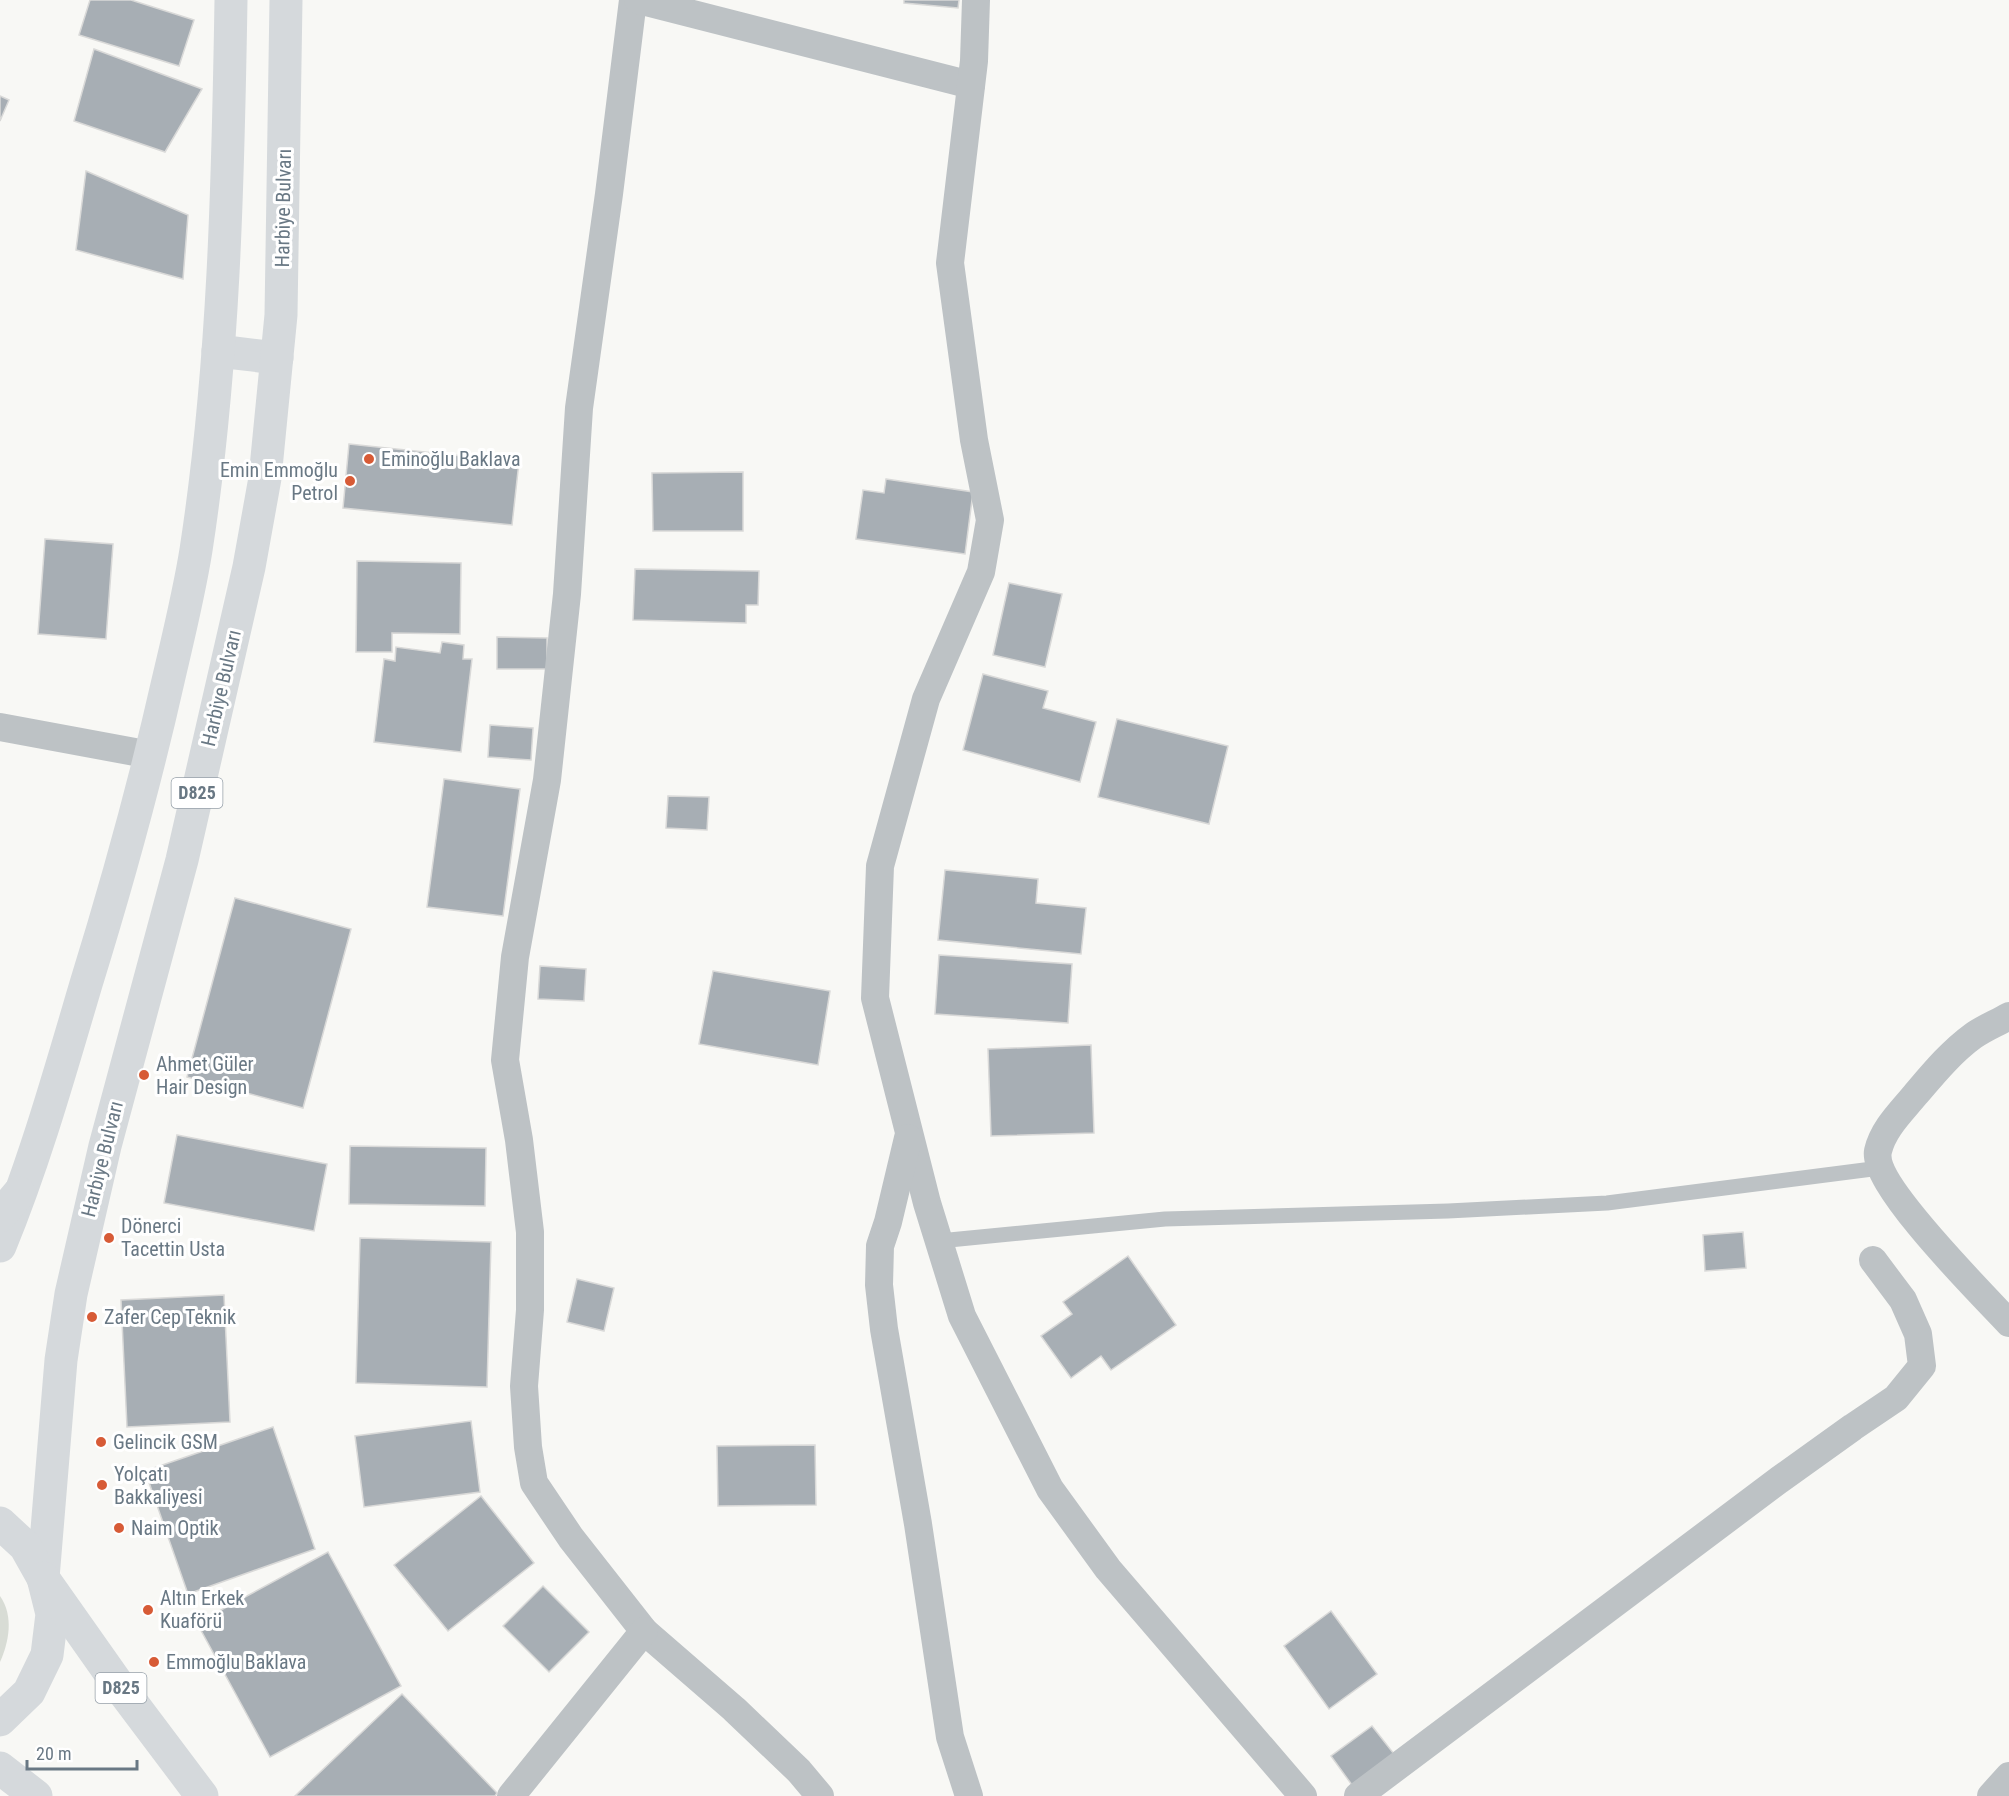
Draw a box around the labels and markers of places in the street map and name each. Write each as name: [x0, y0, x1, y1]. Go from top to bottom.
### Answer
place label: Eminoğlu Baklava: [381, 447, 521, 471]
marker: Eminoğlu Baklava: [362, 452, 376, 466]
place label: Emin Emmoğlu Petrol: [220, 458, 338, 505]
marker: Emin Emmoğlu Petrol: [343, 474, 357, 488]
place label: Ahmet Güler Hair Design: [156, 1052, 254, 1099]
marker: Ahmet Güler Hair Design: [137, 1068, 151, 1082]
place label: Dönerci Tacettin Usta: [121, 1214, 225, 1261]
marker: Dönerci Tacettin Usta: [102, 1231, 116, 1245]
place label: Zafer Cep Teknik: [104, 1305, 236, 1329]
marker: Zafer Cep Teknik: [85, 1310, 99, 1324]
place label: Gelincik GSM: [113, 1430, 218, 1454]
marker: Gelincik GSM: [94, 1435, 108, 1449]
place label: Yolçatı Bakkaliyesi: [114, 1462, 203, 1509]
marker: Yolçatı Bakkaliyesi: [95, 1478, 109, 1492]
place label: Naim Optik: [131, 1516, 219, 1540]
marker: Naim Optik: [112, 1521, 126, 1535]
place label: Altın Erkek Kuaförü: [160, 1586, 244, 1633]
marker: Altın Erkek Kuaförü: [141, 1603, 155, 1617]
place label: Emmoğlu Baklava: [166, 1650, 306, 1674]
marker: Emmoğlu Baklava: [147, 1655, 161, 1669]

